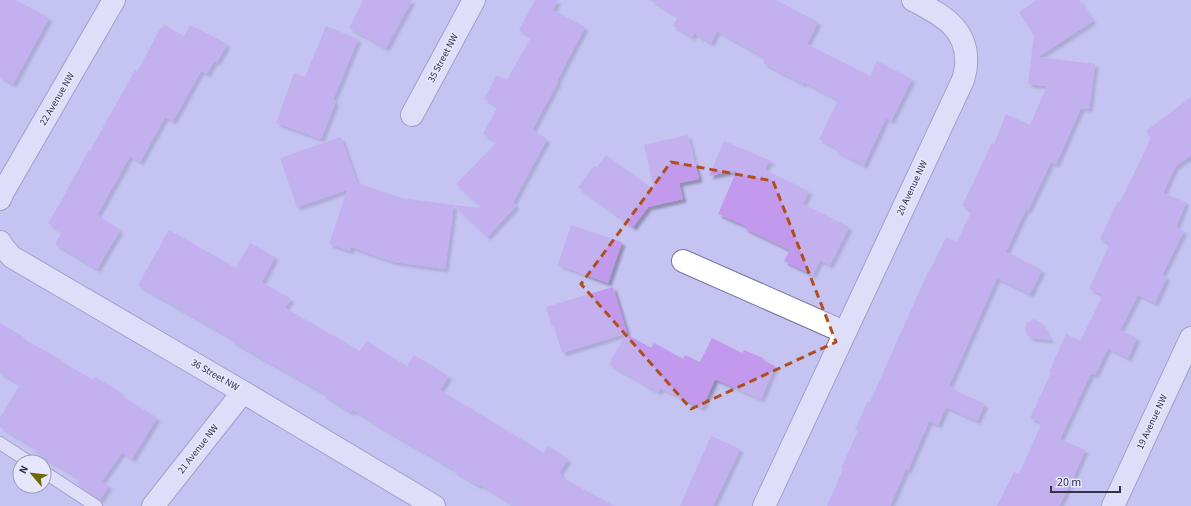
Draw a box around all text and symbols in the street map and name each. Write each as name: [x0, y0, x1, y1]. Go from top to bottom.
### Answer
street label: 35 Street NW: [424, 31, 462, 85]
street label: 22 Avenue NW: [36, 70, 78, 128]
street label: 20 Avenue NW: [893, 158, 931, 218]
street label: 36 Street NW: [188, 356, 242, 394]
street label: 19 Avenue NW: [1133, 392, 1171, 452]
street label: 21 Avenue NW: [174, 421, 222, 477]
north arrow: [12, 454, 52, 494]
text: N: [15, 463, 32, 476]
scale bar: [1051, 468, 1120, 494]
text: 20 m: [1057, 474, 1081, 491]

